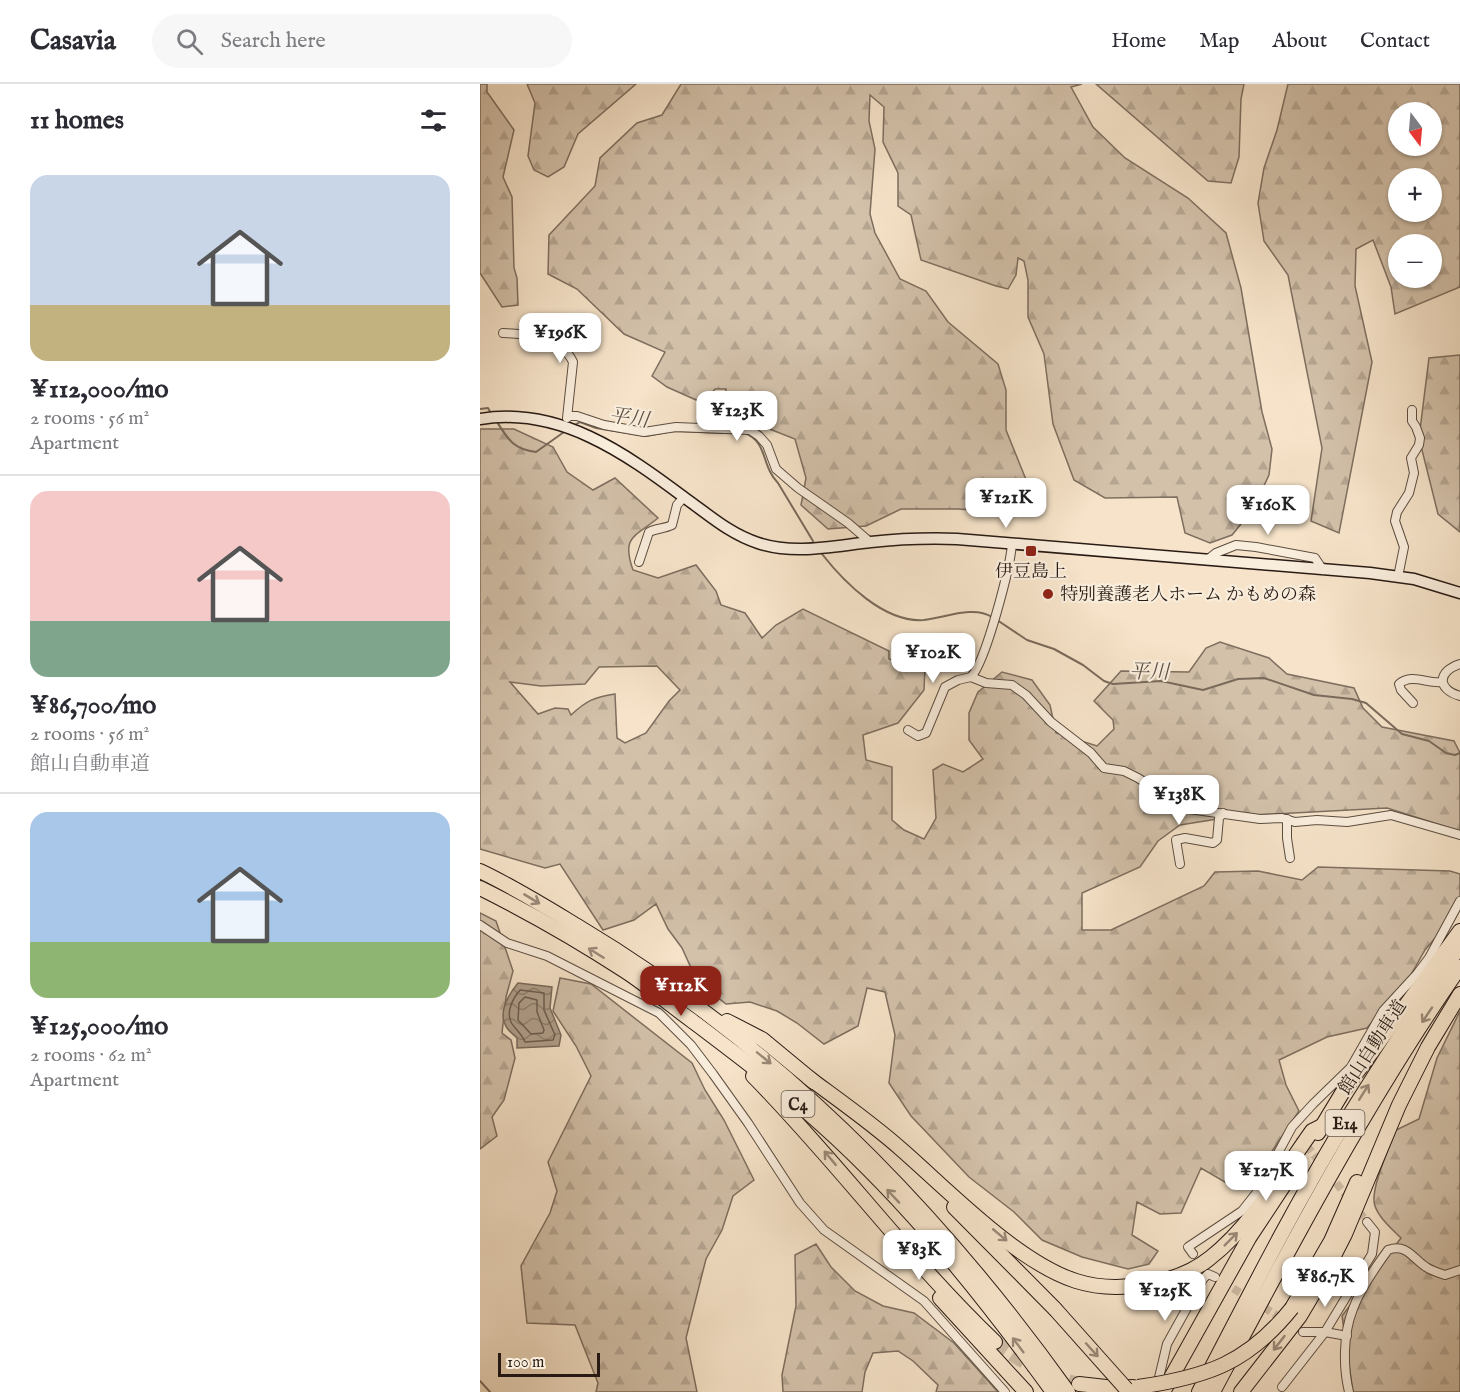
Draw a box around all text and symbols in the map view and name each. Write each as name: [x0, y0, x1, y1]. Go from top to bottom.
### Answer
search box: [152, 14, 572, 68]
text: Casavia: [30, 24, 116, 59]
icon: search: [173, 25, 206, 58]
text: Search here: [221, 27, 326, 55]
text: Home: [1111, 28, 1166, 55]
text: Map: [1199, 28, 1239, 55]
text: About: [1272, 28, 1327, 55]
text: Contact: [1360, 28, 1430, 55]
north arrow: [1388, 102, 1442, 156]
map controls: [1388, 102, 1442, 288]
text: 11 homes: [30, 104, 124, 137]
icon: filters: [417, 104, 450, 137]
button: +: [1388, 168, 1442, 222]
icon: home: [186, 214, 294, 322]
button: −: [1388, 234, 1442, 288]
pin: ¥196K: [518, 313, 602, 364]
text: ¥196K: [533, 320, 587, 345]
text: ¥112,000/mo: [30, 373, 169, 406]
pin: ¥123K: [695, 391, 779, 442]
text: ¥123K: [710, 398, 764, 423]
water label: 平川: [607, 403, 652, 434]
text: 2 rooms · 56 m²: [30, 406, 149, 431]
text: Apartment: [30, 431, 119, 456]
pin: ¥121K: [964, 478, 1048, 529]
text: ¥121K: [979, 485, 1033, 510]
pin: ¥160K: [1226, 485, 1310, 536]
text: ¥160K: [1241, 492, 1295, 517]
icon: home: [186, 530, 294, 638]
marker: 伊豆島上: [1024, 544, 1038, 558]
place label: 伊豆島上: [995, 561, 1067, 584]
place label: 特別養護老人ホーム かもめの森: [1060, 584, 1316, 607]
marker: 特別養護老人ホーム かもめの森: [1041, 587, 1055, 601]
pin: ¥102K: [891, 633, 975, 684]
text: ¥102K: [905, 640, 961, 665]
water label: 平川: [1129, 660, 1171, 685]
text: ¥86,700/mo: [30, 689, 156, 722]
text: 2 rooms · 56 m²: [30, 722, 149, 747]
text: 館山自動車道: [30, 752, 150, 777]
pin: ¥138K: [1137, 775, 1221, 826]
text: ¥138K: [1153, 782, 1205, 807]
icon: home: [186, 851, 294, 959]
one-way arrow: [523, 893, 540, 905]
one-way arrow: [588, 947, 605, 960]
pin: ¥112K: [639, 966, 723, 1017]
text: ¥112K: [654, 973, 708, 998]
street label: 館山自動車道: [1334, 996, 1412, 1099]
one-way arrow: [1421, 1007, 1433, 1023]
text: ¥125,000/mo: [30, 1010, 168, 1043]
text: 2 rooms · 62 m²: [30, 1043, 152, 1068]
one-way arrow: [755, 1051, 771, 1064]
text: Apartment: [30, 1068, 119, 1093]
one-way arrow: [1359, 1084, 1371, 1101]
road number: C4: [782, 1091, 814, 1117]
road number: E14: [1326, 1110, 1364, 1136]
one-way arrow: [823, 1151, 837, 1166]
pin: ¥127K: [1224, 1151, 1308, 1202]
text: ¥127K: [1238, 1158, 1294, 1183]
one-way arrow: [886, 1188, 900, 1203]
one-way arrow: [992, 1228, 1007, 1242]
pin: ¥83K: [883, 1230, 955, 1281]
one-way arrow: [1223, 1231, 1238, 1246]
text: ¥83K: [897, 1237, 941, 1262]
pin: ¥86.7K: [1276, 1257, 1374, 1308]
text: ¥86.7K: [1296, 1264, 1354, 1289]
pin: ¥125K: [1123, 1271, 1207, 1322]
text: ¥125K: [1138, 1278, 1192, 1303]
one-way arrow: [1272, 1335, 1285, 1351]
one-way arrow: [1012, 1337, 1025, 1353]
one-way arrow: [1085, 1342, 1099, 1357]
scale bar: [498, 1350, 600, 1378]
text: 100 m: [507, 1353, 544, 1373]

